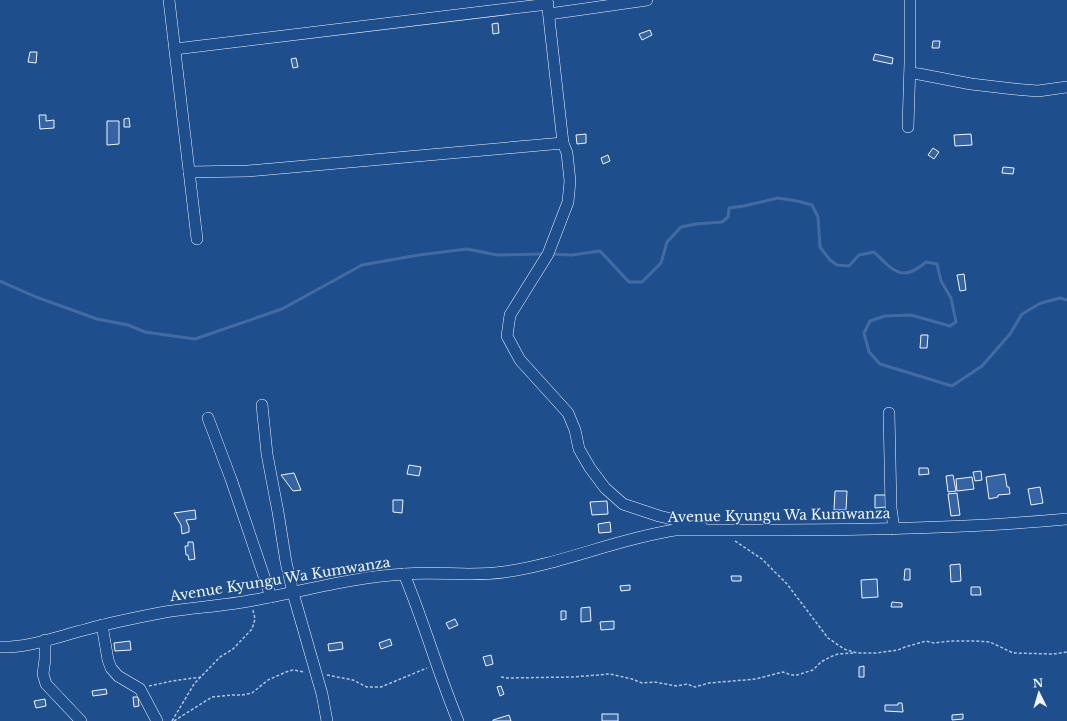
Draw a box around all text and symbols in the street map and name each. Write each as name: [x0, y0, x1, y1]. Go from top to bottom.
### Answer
street label: Avenue Kyungu Wa Kumwanza: [666, 504, 891, 526]
street label: Avenue Kyungu Wa Kumwanza: [168, 553, 392, 605]
north arrow: [1019, 673, 1059, 713]
text: N: [1032, 676, 1045, 690]

